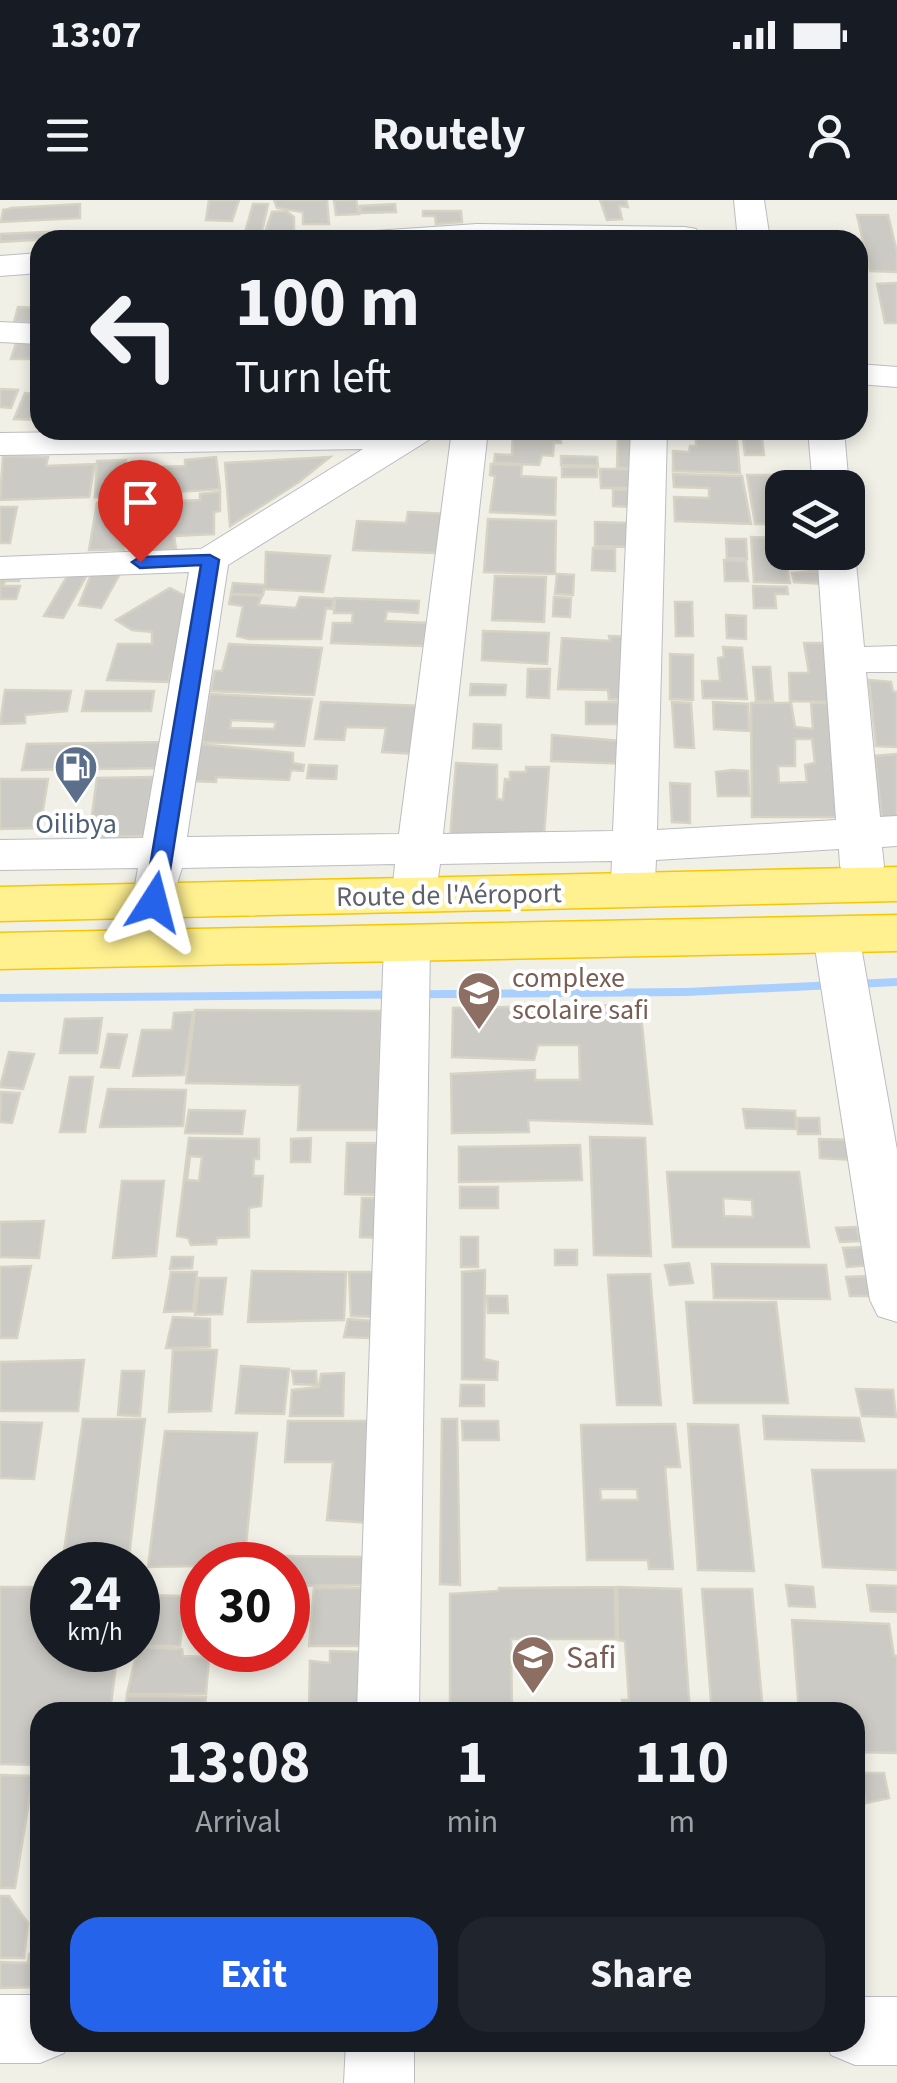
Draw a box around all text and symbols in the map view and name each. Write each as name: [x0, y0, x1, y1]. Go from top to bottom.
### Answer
text: 13:07: [50, 8, 142, 62]
text: Routely: [372, 103, 525, 167]
icon: menu: [40, 108, 95, 163]
icon: person: [802, 108, 857, 163]
text: 100 m: [235, 253, 420, 353]
icon: left: [70, 270, 200, 400]
text: Turn left: [235, 346, 391, 410]
pin: [98, 460, 183, 563]
map controls: [765, 470, 865, 570]
button: layers: [765, 470, 865, 570]
icon: arrive: [113, 475, 168, 530]
fuel station icon: Oilibya: [53, 744, 99, 805]
place label: Oilibya: [35, 804, 117, 844]
position arrow: [102, 850, 206, 954]
street label: Route de l'Aéroport: [336, 873, 563, 917]
place label: complexe scolaire safi: [512, 958, 649, 1030]
school or university icon: complexe scolaire safi: [456, 970, 502, 1031]
speed limit sign: 30: [180, 1542, 310, 1672]
text: 24: [69, 1559, 121, 1630]
text: km/h: [67, 1614, 123, 1650]
school or university icon: Safi: [510, 1634, 556, 1695]
place label: Safi: [566, 1635, 616, 1681]
text: 13:08: [166, 1721, 311, 1806]
text: 1: [457, 1721, 488, 1806]
text: 110: [634, 1721, 729, 1806]
text: Arrival: [195, 1799, 281, 1845]
text: min: [446, 1799, 498, 1845]
text: m: [668, 1799, 695, 1845]
button: Exit: [70, 1917, 438, 2032]
button: Share: [458, 1917, 825, 2032]

